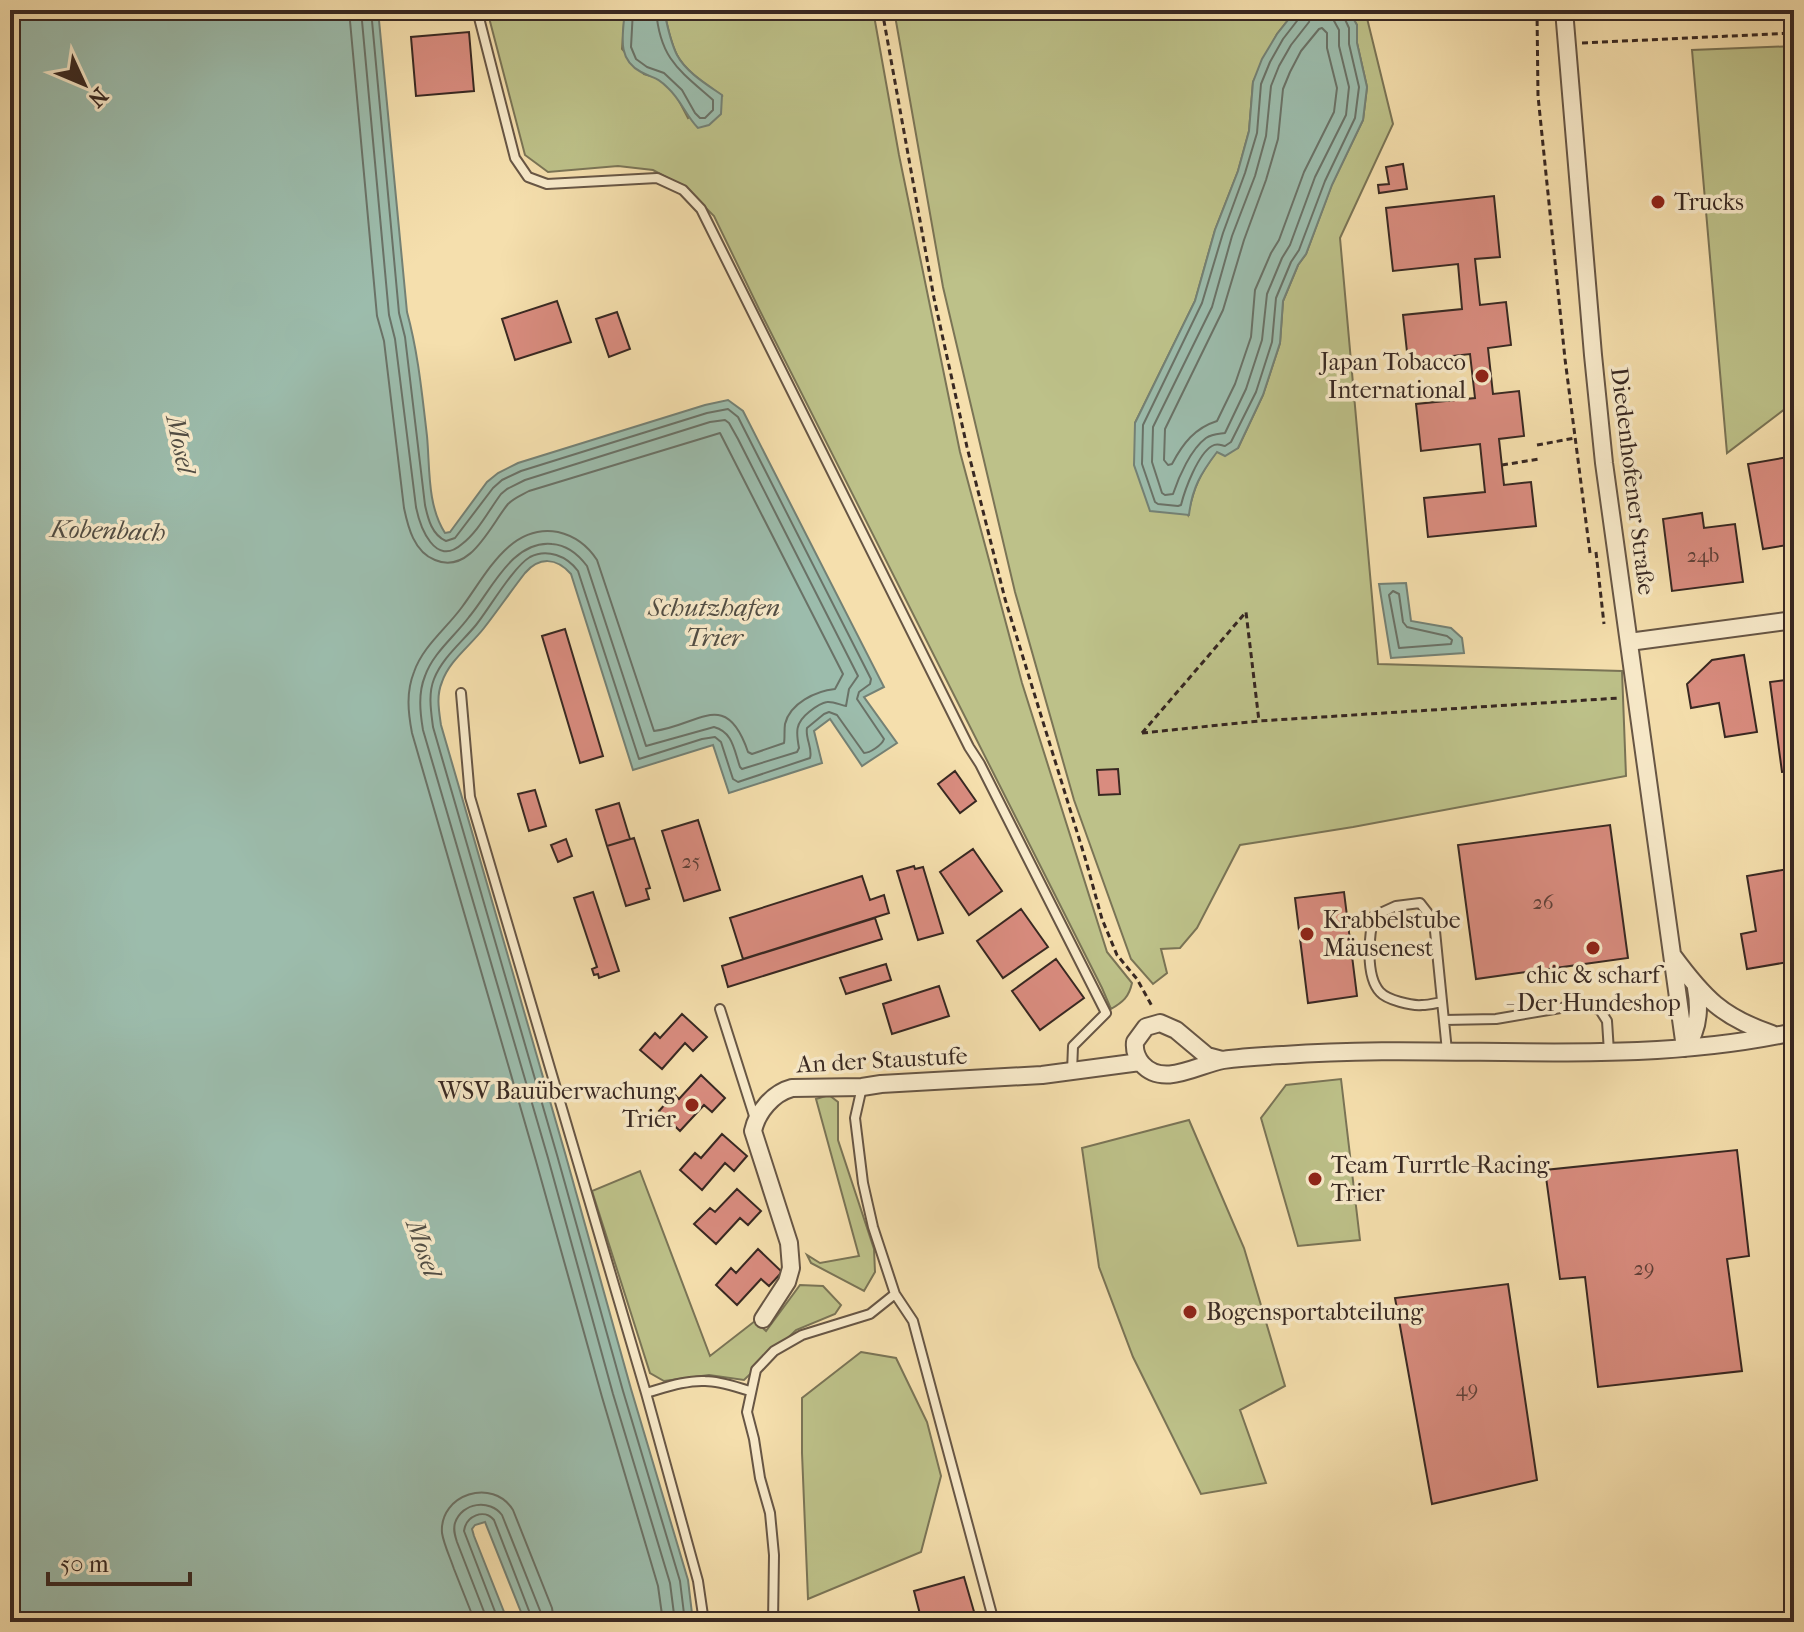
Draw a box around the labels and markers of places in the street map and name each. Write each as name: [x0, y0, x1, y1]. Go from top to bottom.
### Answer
place label: Trucks: [1674, 188, 1744, 216]
marker: Trucks: [1649, 193, 1667, 211]
place label: Japan Tobacco International: [1318, 348, 1466, 404]
marker: Japan Tobacco International: [1473, 367, 1491, 385]
place label: Krabbelstube Mäusenest: [1323, 906, 1461, 962]
marker: Krabbelstube Mäusenest: [1298, 925, 1316, 943]
marker: chic & scharf - Der Hundeshop: [1584, 939, 1602, 957]
place label: chic & scharf - Der Hundeshop: [1505, 961, 1681, 1017]
place label: WSV Bauüberwachung Trier: [437, 1077, 677, 1133]
marker: WSV Bauüberwachung Trier: [683, 1096, 701, 1114]
place label: Team Turrtle-Racing Trier: [1331, 1151, 1551, 1207]
marker: Team Turrtle-Racing Trier: [1306, 1170, 1324, 1188]
place label: Bogensportabteilung: [1206, 1298, 1424, 1326]
marker: Bogensportabteilung: [1181, 1303, 1199, 1321]

